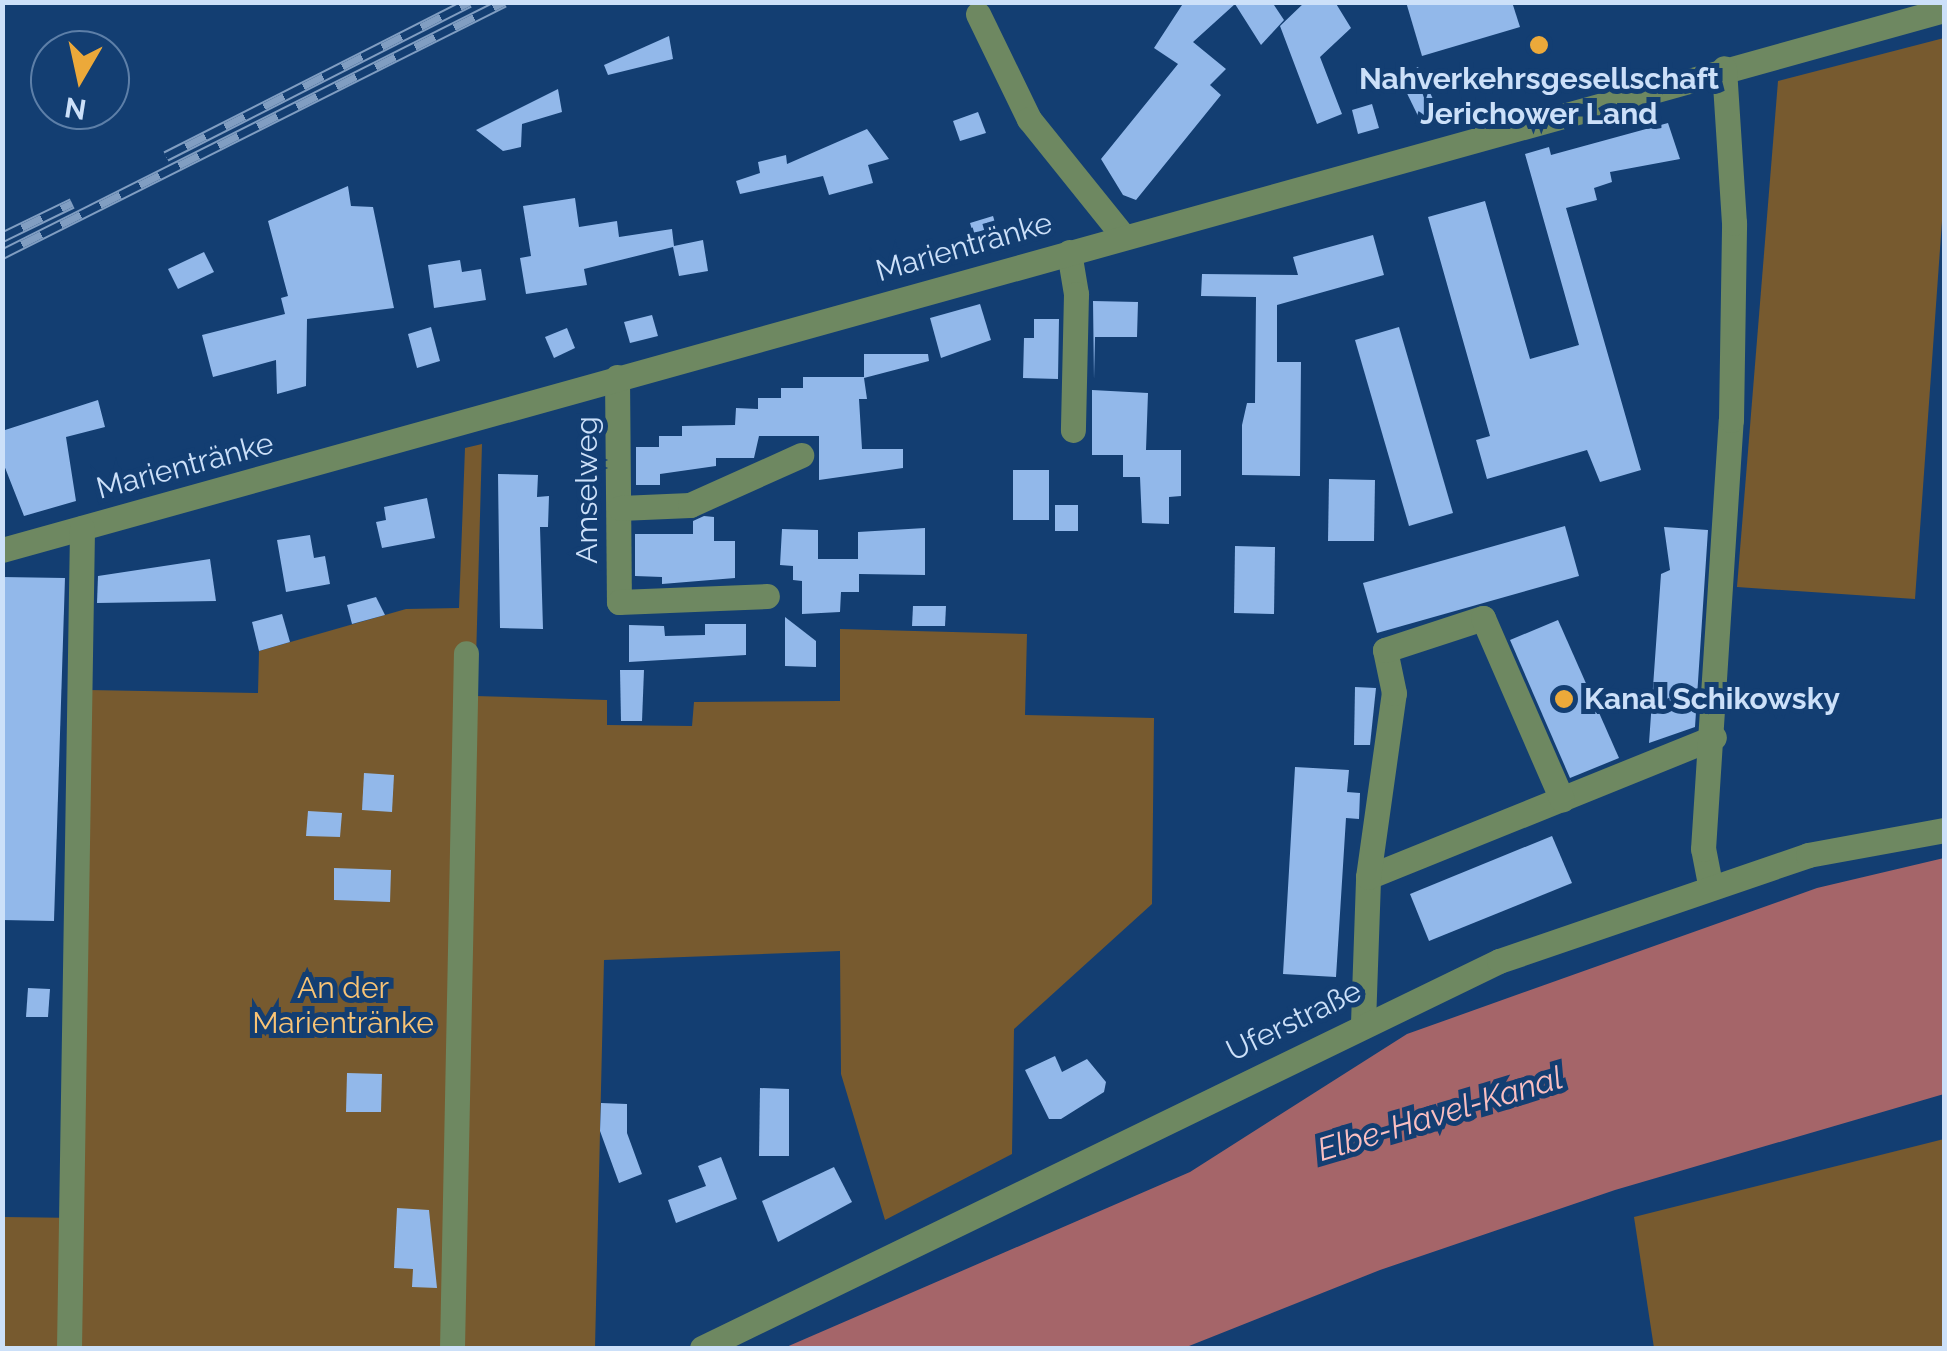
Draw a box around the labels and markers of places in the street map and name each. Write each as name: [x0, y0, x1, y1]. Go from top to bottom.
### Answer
marker: Nahverkehrsgesellschaft Jerichower Land: [1528, 34, 1550, 56]
place label: Nahverkehrsgesellschaft Jerichower Land: [1359, 61, 1719, 132]
place label: Kanal Schikowsky: [1584, 681, 1841, 717]
marker: Kanal Schikowsky: [1553, 688, 1575, 710]

